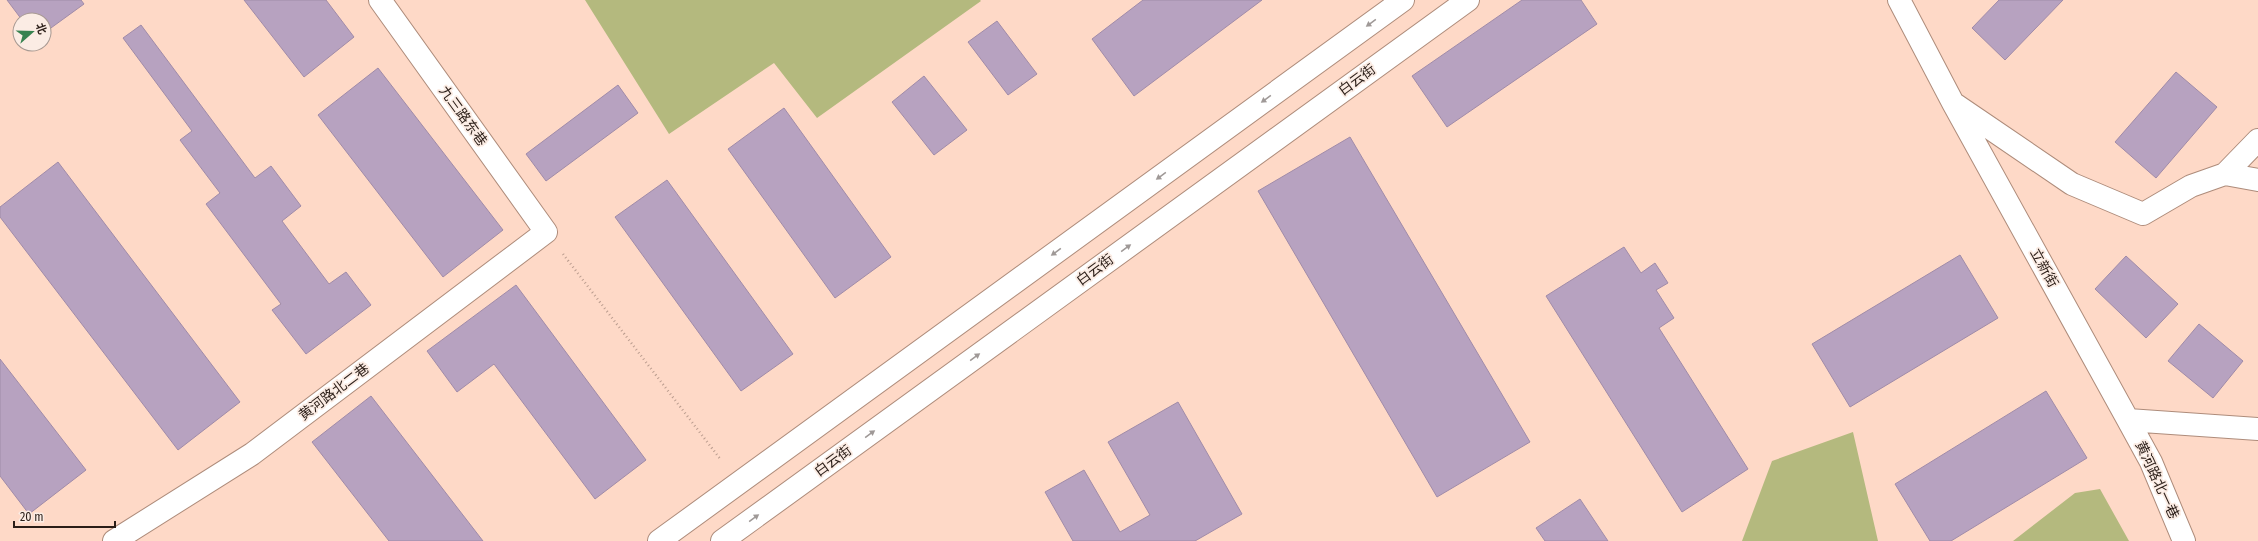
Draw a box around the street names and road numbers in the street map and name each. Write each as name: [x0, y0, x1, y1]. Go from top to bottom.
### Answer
street label: 白云街: [1335, 61, 1379, 99]
street label: 九三路东巷: [436, 83, 490, 149]
street label: 立新街: [2026, 246, 2062, 290]
street label: 白云街: [1073, 251, 1117, 289]
street label: 黄河路北二巷: [295, 360, 373, 424]
street label: 黄河路北一巷: [2132, 438, 2182, 522]
street label: 白云街: [811, 442, 855, 480]

